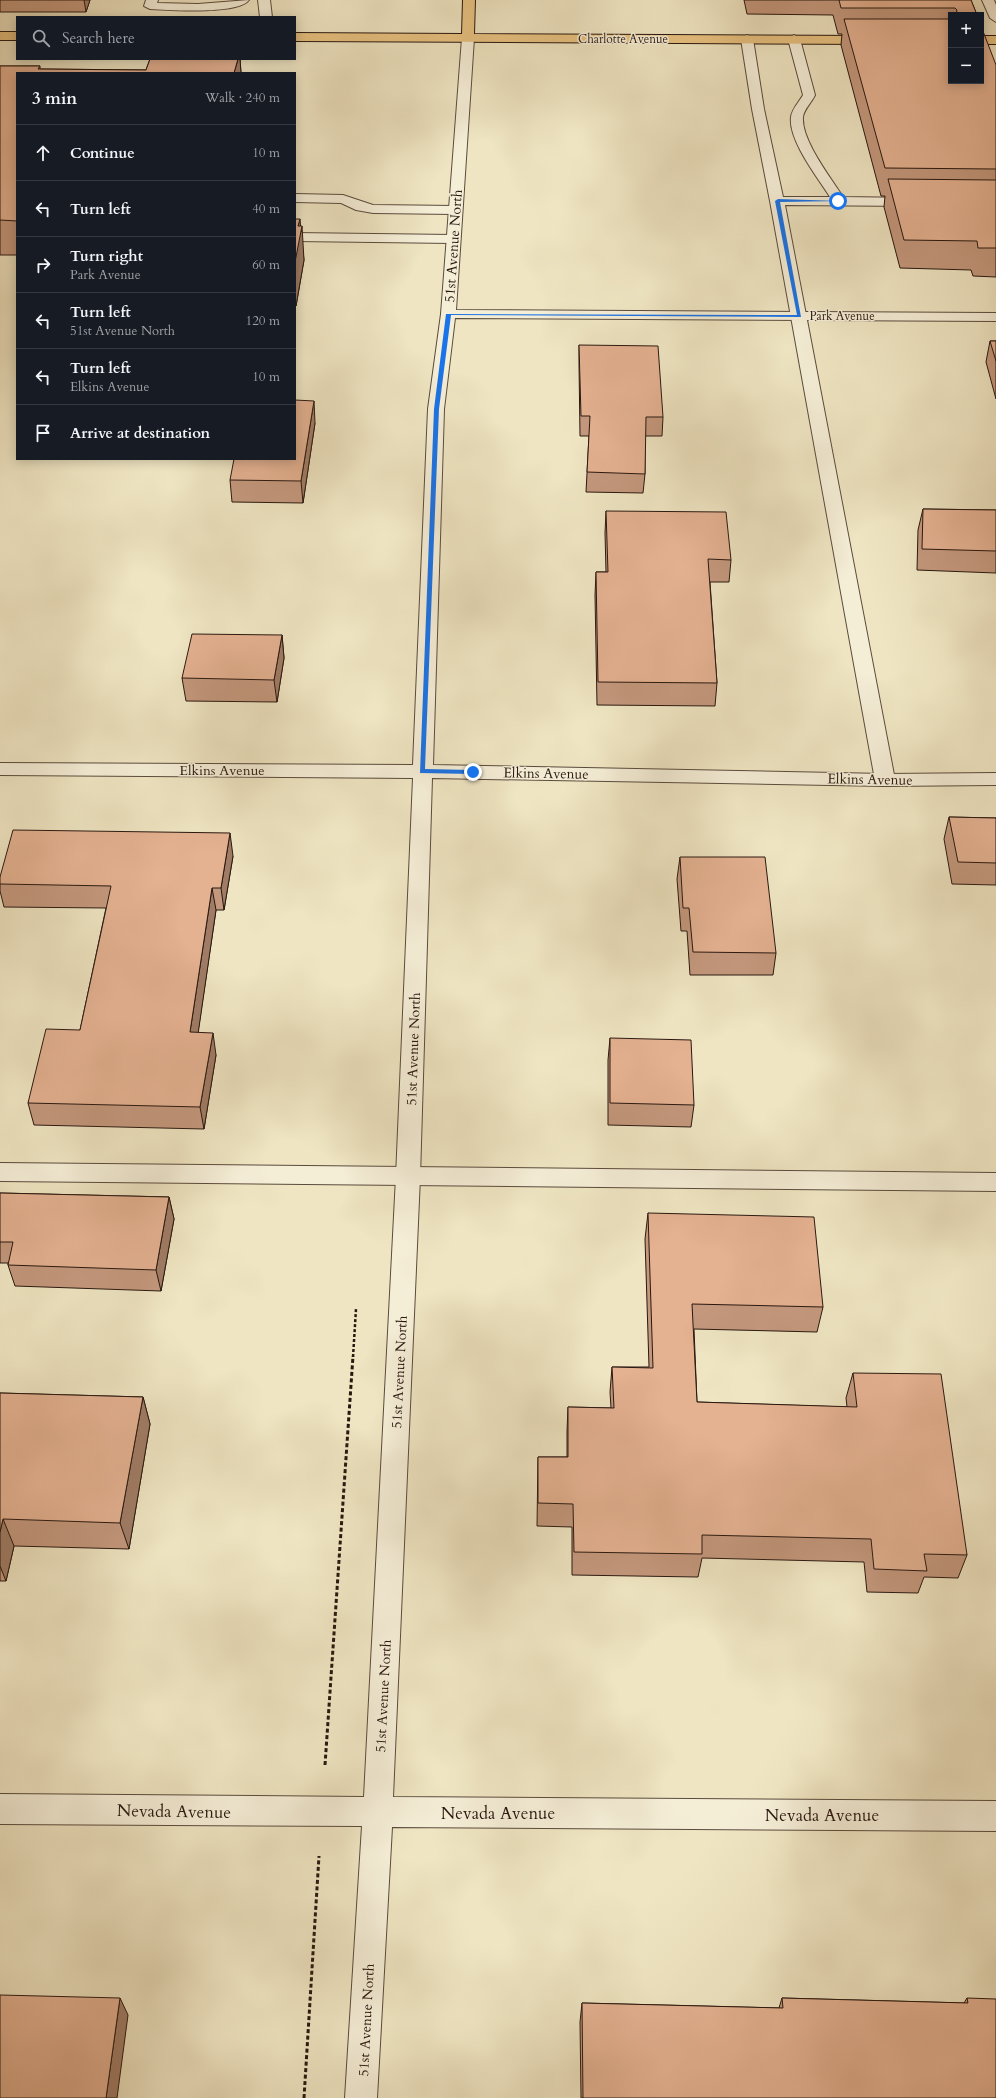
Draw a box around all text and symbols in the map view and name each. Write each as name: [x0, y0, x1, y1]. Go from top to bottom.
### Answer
map controls: [948, 12, 984, 84]
button: +: [948, 12, 984, 48]
search box: [16, 16, 296, 60]
icon: search: [30, 27, 52, 49]
text: Search here: [62, 28, 135, 48]
street label: Charlotte Avenue: [578, 31, 668, 47]
button: −: [948, 48, 984, 84]
text: 3 min: [32, 87, 77, 110]
text: Walk · 240 m: [205, 89, 280, 107]
icon: ahead: [32, 142, 54, 164]
text: Continue: [70, 143, 135, 163]
text: 10 m: [252, 144, 280, 162]
street label: 51st Avenue North: [440, 189, 467, 303]
route start: [829, 192, 847, 210]
icon: left: [32, 198, 54, 220]
text: Turn left: [70, 199, 131, 219]
text: 40 m: [252, 200, 280, 218]
text: Turn right: [70, 246, 143, 266]
icon: right: [32, 254, 54, 276]
text: 60 m: [252, 256, 280, 274]
text: Park Avenue: [70, 266, 141, 284]
text: Turn left: [70, 302, 131, 322]
street label: Park Avenue: [809, 308, 875, 324]
icon: left: [32, 310, 54, 332]
text: 120 m: [246, 312, 280, 330]
text: 51st Avenue North: [70, 322, 175, 340]
text: Turn left: [70, 358, 131, 378]
icon: left: [32, 366, 54, 388]
text: 10 m: [252, 368, 280, 386]
text: Elkins Avenue: [70, 378, 149, 396]
icon: arrive: [32, 422, 54, 444]
text: Arrive at destination: [70, 423, 210, 443]
street label: Elkins Avenue: [179, 761, 265, 780]
route end: [464, 763, 482, 781]
street label: Elkins Avenue: [503, 763, 589, 784]
street label: Elkins Avenue: [827, 769, 913, 790]
street label: 51st Avenue North: [402, 992, 425, 1106]
street label: 51st Avenue North: [387, 1315, 412, 1429]
street label: 51st Avenue North: [371, 1639, 396, 1753]
street label: Nevada Avenue: [117, 1799, 231, 1824]
street label: Nevada Avenue: [441, 1802, 555, 1825]
street label: Nevada Avenue: [765, 1804, 879, 1827]
street label: 51st Avenue North: [354, 1963, 379, 2077]

